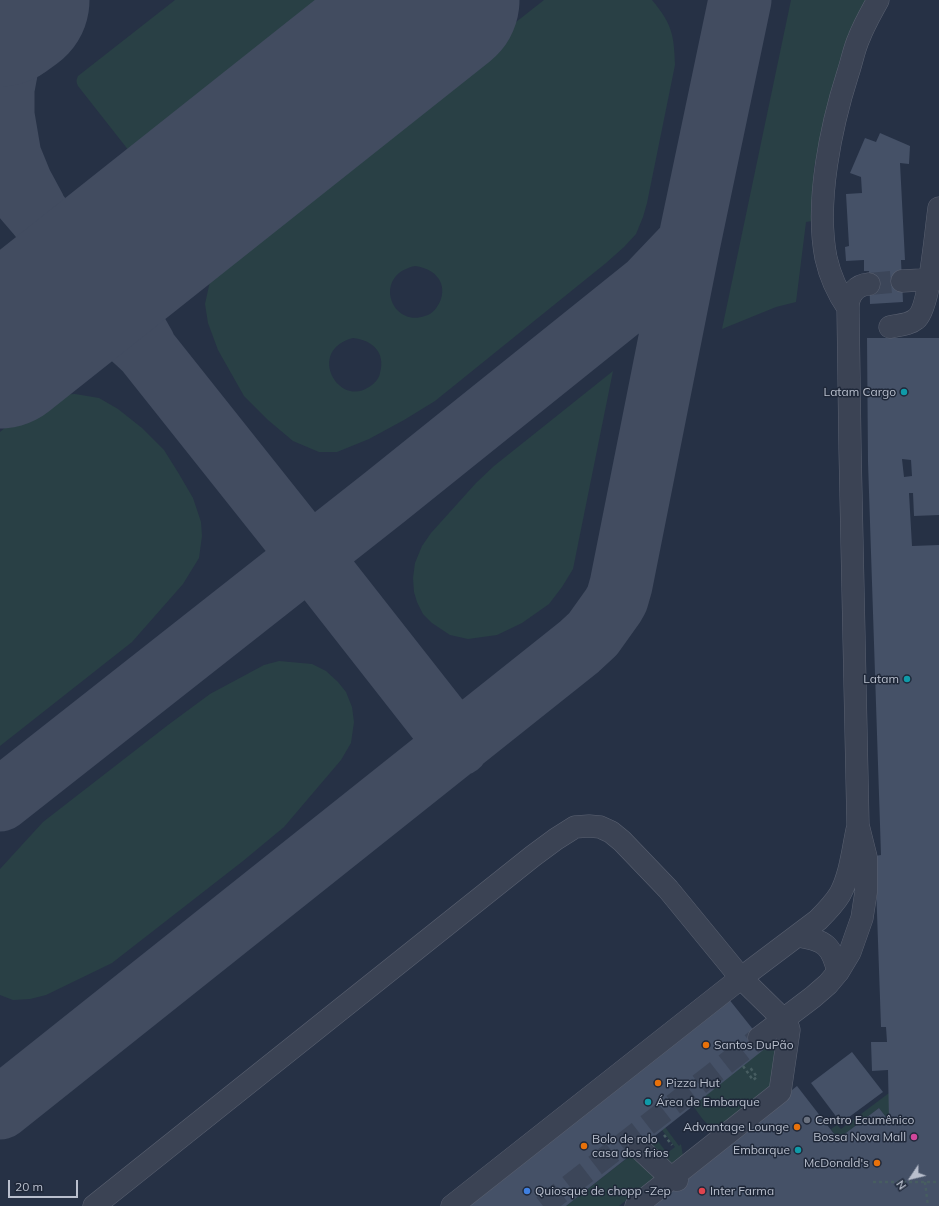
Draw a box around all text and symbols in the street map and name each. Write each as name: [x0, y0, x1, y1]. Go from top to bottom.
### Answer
place label: Latam Cargo: [824, 385, 896, 399]
marker: Latam Cargo: [899, 387, 909, 397]
place label: Latam: [863, 672, 899, 686]
marker: Latam: [902, 674, 912, 684]
place label: Santos DuPão: [714, 1038, 794, 1052]
marker: Santos DuPão: [701, 1040, 711, 1050]
place label: Pizza Hut: [666, 1076, 720, 1090]
marker: Pizza Hut: [653, 1078, 663, 1088]
place label: Área de Embarque: [656, 1095, 760, 1109]
marker: Área de Embarque: [643, 1097, 653, 1107]
place label: Centro Ecumênico: [815, 1113, 914, 1127]
marker: Centro Ecumênico: [802, 1115, 812, 1125]
place label: Advantage Lounge: [683, 1120, 789, 1134]
marker: Advantage Lounge: [792, 1122, 802, 1132]
place label: Bossa Nova Mall: [813, 1130, 906, 1144]
place label: Bolo de rolo casa dos frios: [592, 1132, 669, 1160]
marker: Bossa Nova Mall: [909, 1132, 919, 1142]
marker: Bolo de rolo casa dos frios: [579, 1141, 589, 1151]
place label: Embarque: [733, 1143, 790, 1157]
marker: Embarque: [793, 1145, 803, 1155]
place label: McDonald's: [804, 1156, 869, 1170]
marker: McDonald's: [872, 1158, 882, 1168]
north arrow: [891, 1158, 931, 1198]
scale bar: [10, 1172, 80, 1198]
text: N: [893, 1177, 909, 1192]
text: 20 m: [15, 1179, 43, 1194]
place label: Quiosque de chopp -Zep: [535, 1184, 671, 1198]
place label: Inter Farma: [710, 1184, 774, 1198]
marker: Quiosque de chopp -Zep: [522, 1186, 532, 1196]
marker: Inter Farma: [697, 1186, 707, 1196]

